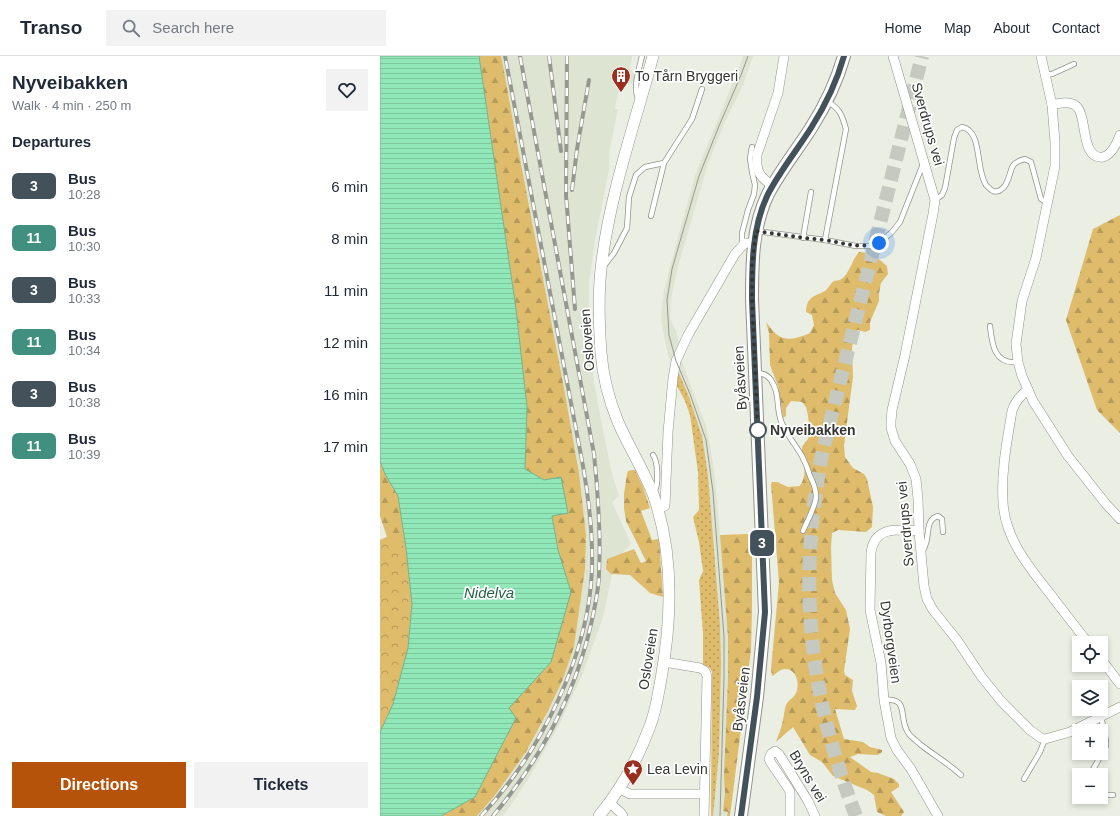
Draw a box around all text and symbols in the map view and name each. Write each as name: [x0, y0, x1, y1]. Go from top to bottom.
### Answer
search box: [106, 10, 386, 46]
text: Transo: [20, 17, 82, 38]
icon: search: [120, 17, 142, 39]
text: Search here: [152, 19, 234, 36]
text: Home: [885, 20, 922, 36]
text: Map: [944, 20, 971, 36]
text: About: [993, 20, 1030, 36]
text: Contact: [1052, 20, 1100, 36]
building icon: To Tårn Bryggeri: [610, 65, 632, 93]
place label: To Tårn Bryggeri: [635, 68, 738, 84]
button: heart: [326, 69, 368, 111]
text: Nyveibakken: [12, 72, 128, 93]
street label: Sverdrups vei: [909, 81, 947, 167]
text: Walk · 4 min · 250 m: [12, 98, 131, 113]
text: Departures: [12, 133, 91, 150]
text: Bus: [68, 170, 96, 187]
text: 3: [30, 178, 38, 194]
text: 6 min: [331, 178, 368, 195]
text: 10:28: [68, 187, 101, 202]
text: Bus: [68, 222, 96, 239]
text: 11: [27, 230, 41, 246]
text: 8 min: [331, 230, 368, 247]
your location: [869, 233, 889, 253]
text: 10:30: [68, 239, 101, 254]
text: Bus: [68, 274, 96, 291]
text: 3: [30, 282, 38, 298]
text: 11 min: [324, 282, 368, 299]
text: 10:33: [68, 291, 101, 306]
street label: Osloveien: [577, 308, 597, 372]
text: Bus: [68, 326, 96, 343]
text: 11: [27, 334, 41, 350]
text: 12 min: [323, 334, 368, 351]
text: 10:34: [68, 343, 101, 358]
street label: Byåsveien: [730, 345, 750, 411]
text: Bus: [68, 378, 96, 395]
text: 3: [30, 386, 38, 402]
text: 16 min: [323, 386, 368, 403]
text: 10:38: [68, 395, 101, 410]
marker: Nyveibakken: [749, 421, 767, 439]
place label: Nyveibakken: [770, 422, 856, 438]
text: Bus: [68, 430, 96, 447]
text: 11: [27, 438, 41, 454]
text: 17 min: [323, 438, 368, 455]
text: 10:39: [68, 447, 101, 462]
street label: Sverdrups vei: [893, 481, 917, 567]
line badge: 3: [749, 530, 775, 556]
text: 3: [758, 535, 766, 551]
water label: Nidelva: [464, 584, 514, 601]
street label: Dyrborgveien: [877, 600, 905, 684]
street label: Osloveien: [635, 627, 661, 691]
map controls: [1072, 636, 1108, 804]
button: locate: [1072, 636, 1108, 672]
street label: Byåsveien: [729, 666, 753, 732]
button: layers: [1072, 680, 1108, 716]
button: +: [1072, 724, 1108, 760]
street label: Bryns vei: [786, 747, 830, 805]
place icon: Lea Levin: [622, 758, 644, 786]
place label: Lea Levin: [647, 761, 708, 777]
button: Directions: [12, 762, 186, 808]
button: Tickets: [194, 762, 368, 808]
button: −: [1072, 768, 1108, 804]

